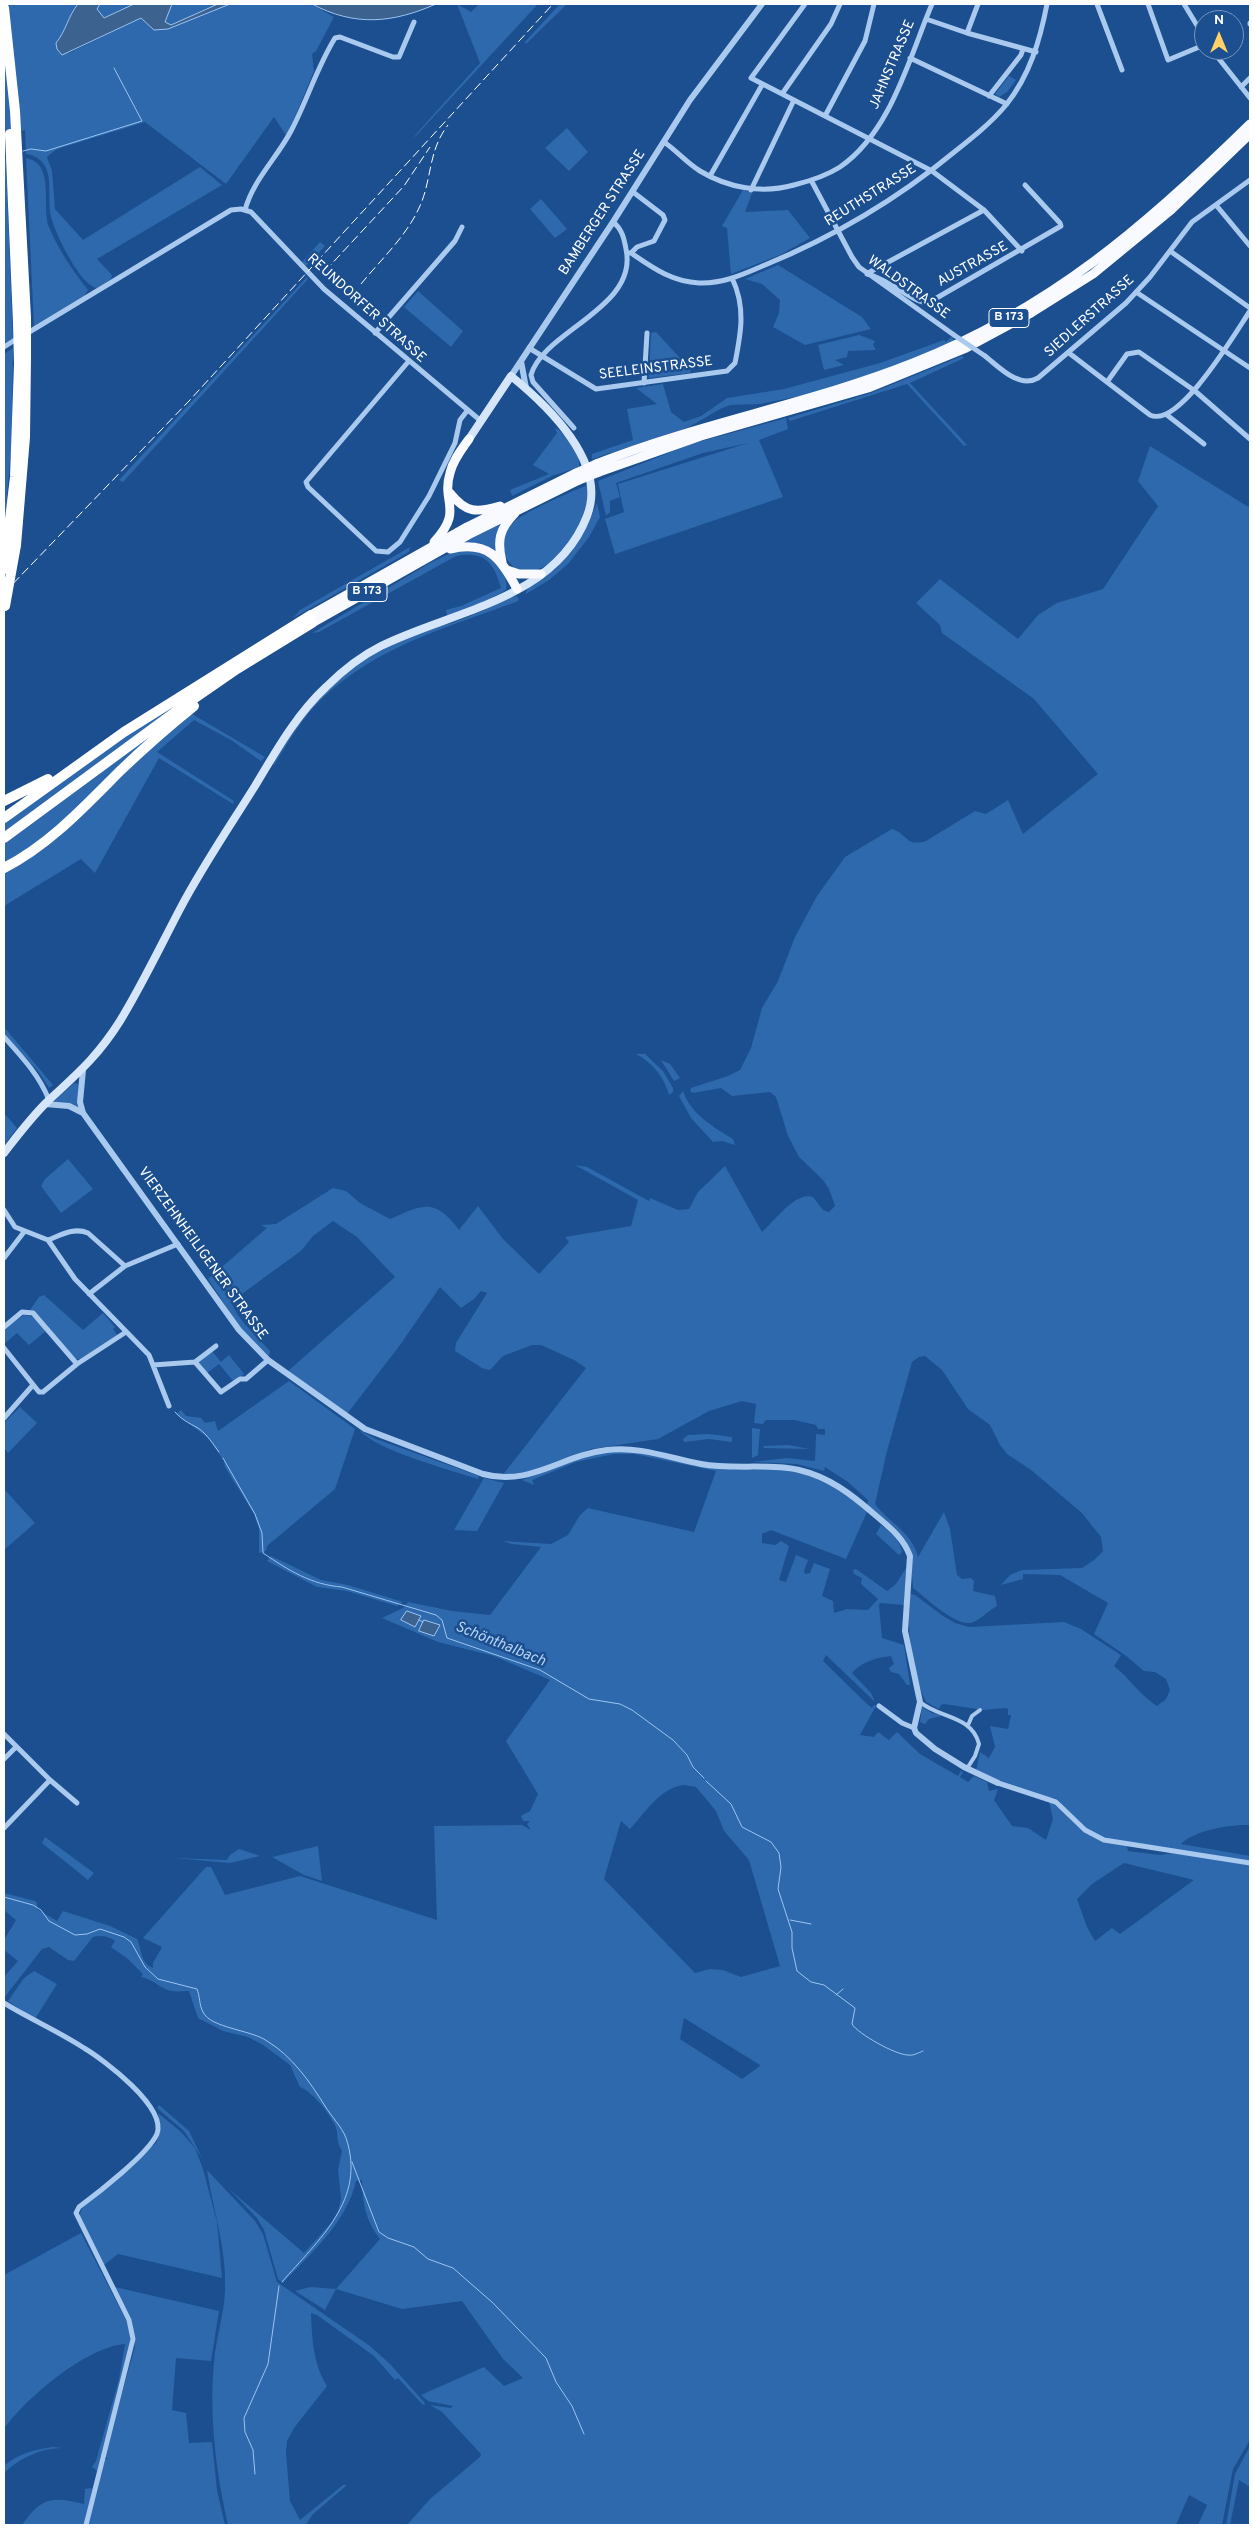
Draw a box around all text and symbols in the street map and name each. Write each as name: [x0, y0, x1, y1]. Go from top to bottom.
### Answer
north arrow: [1194, 10, 1244, 60]
text: N: [1214, 12, 1224, 29]
street label: JAHNSTRASSE: [867, 18, 919, 112]
street label: BAMBERGER STRASSE: [556, 147, 650, 279]
street label: REUTHSTRASSE: [822, 161, 920, 231]
street label: AUSTRASSE: [935, 239, 1011, 291]
street label: REUNDORFER STRASSE: [303, 251, 429, 367]
street label: WALDSTRASSE: [864, 253, 952, 323]
street label: SIEDLERSTRASSE: [1042, 272, 1138, 362]
road number: B 173: [989, 308, 1029, 328]
street label: SEELEINSTRASSE: [598, 354, 714, 384]
road number: B 173: [347, 582, 387, 602]
street label: VIERZEHNHEILIGENER STRASSE: [134, 1164, 270, 1344]
water label: Schönthalbach: [452, 1619, 548, 1671]

